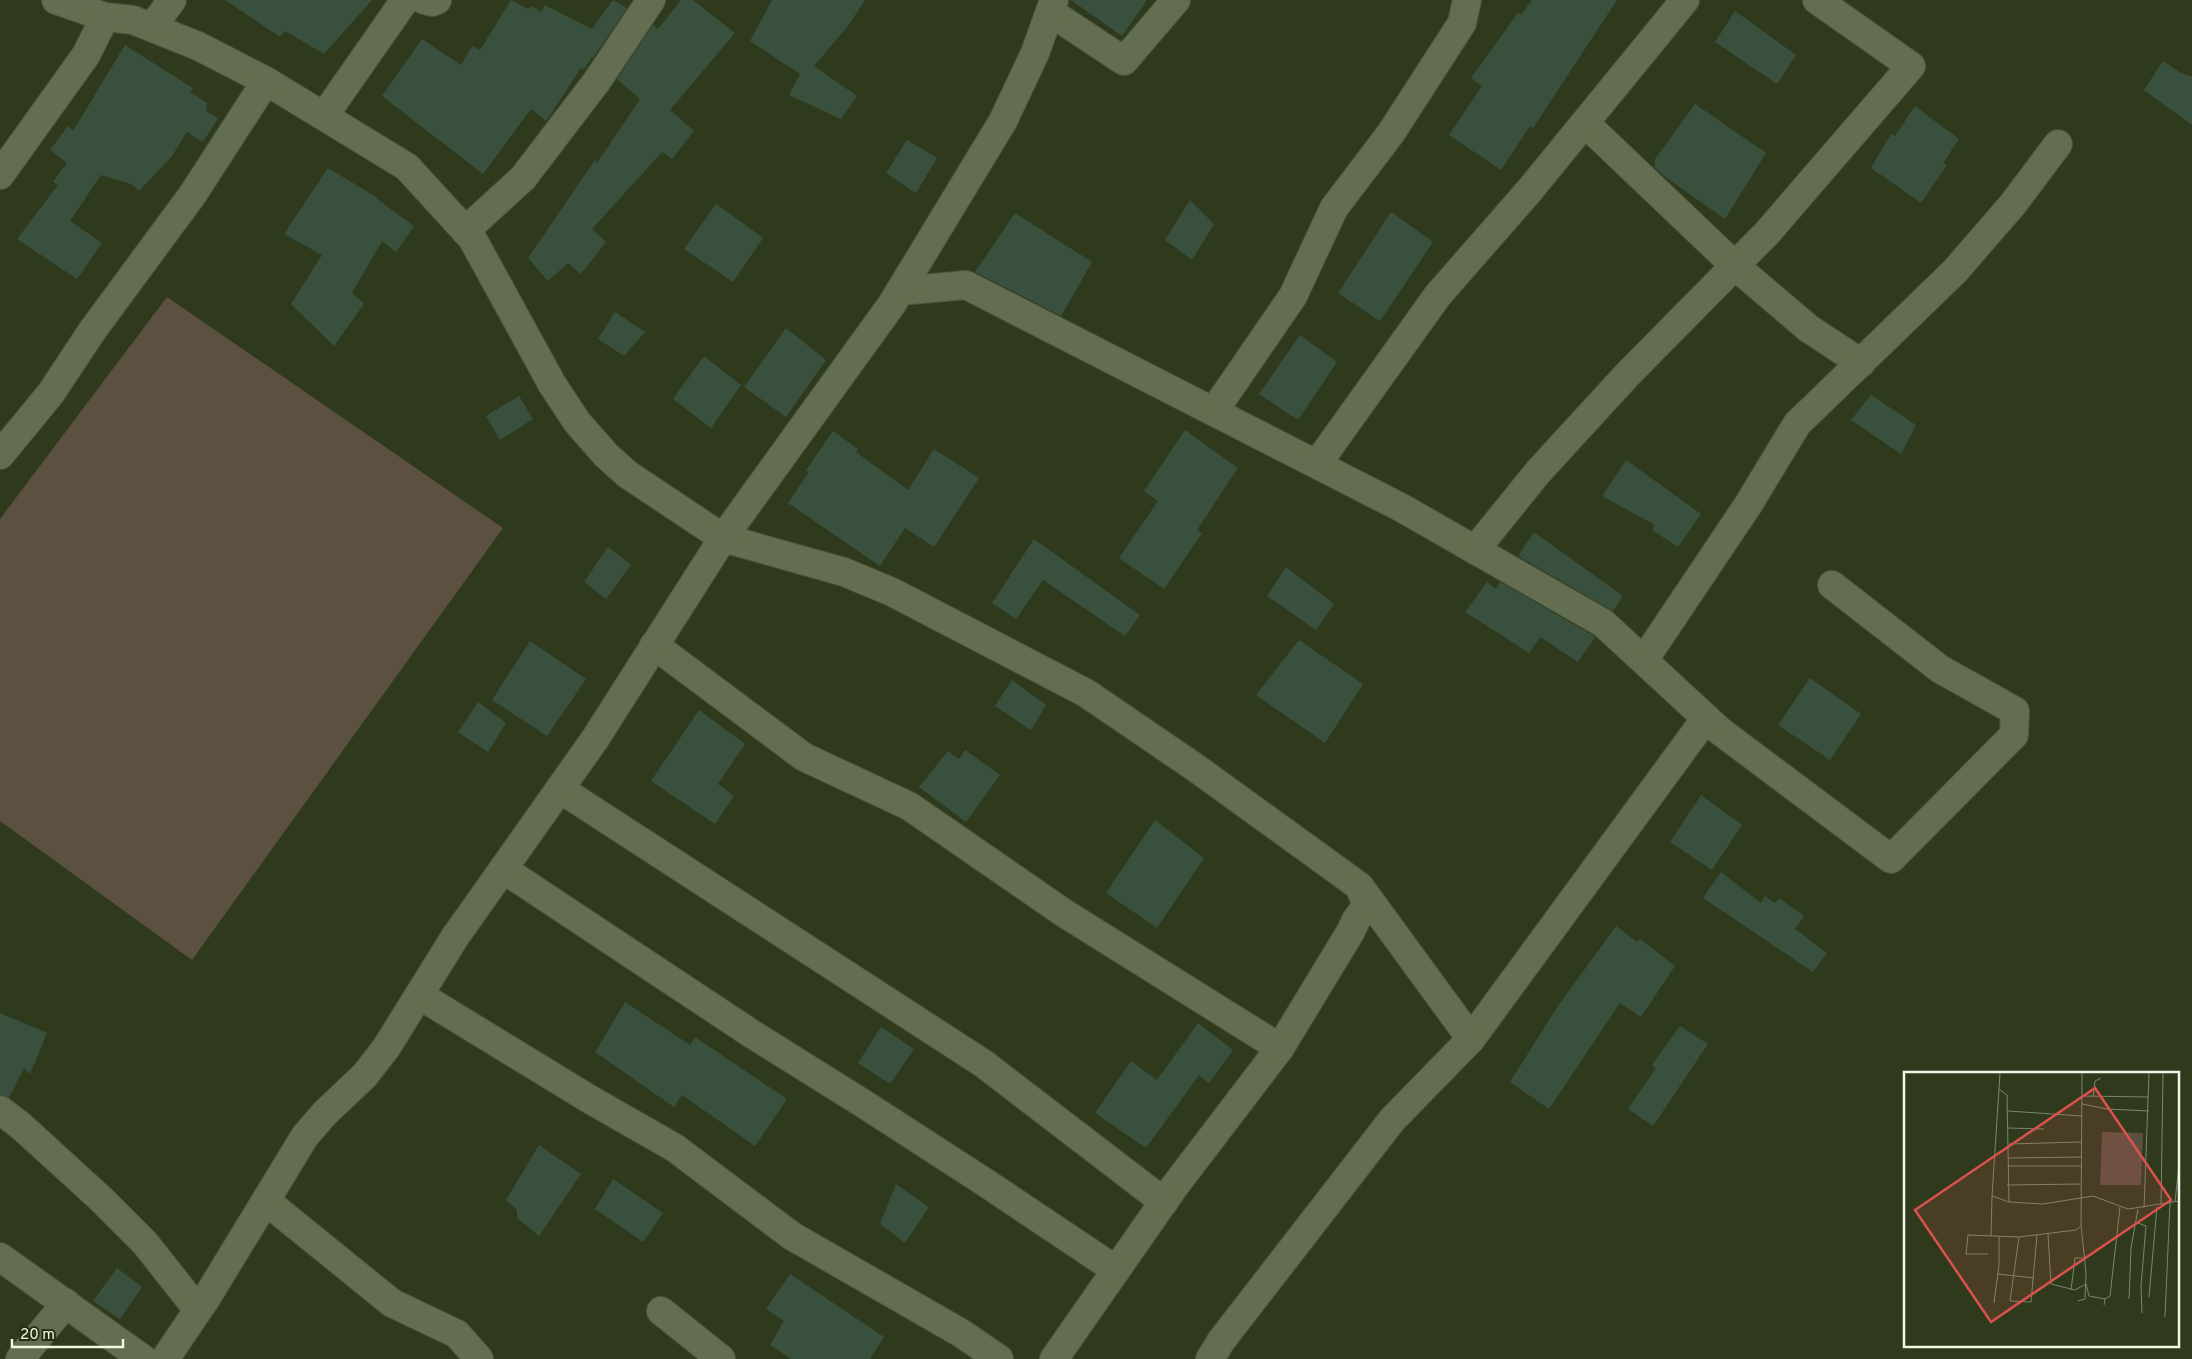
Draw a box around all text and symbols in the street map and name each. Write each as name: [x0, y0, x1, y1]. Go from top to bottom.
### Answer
inset map: [1904, 1072, 2180, 1346]
scale bar: [12, 1316, 124, 1348]
text: 20 m: [20, 1326, 55, 1345]

